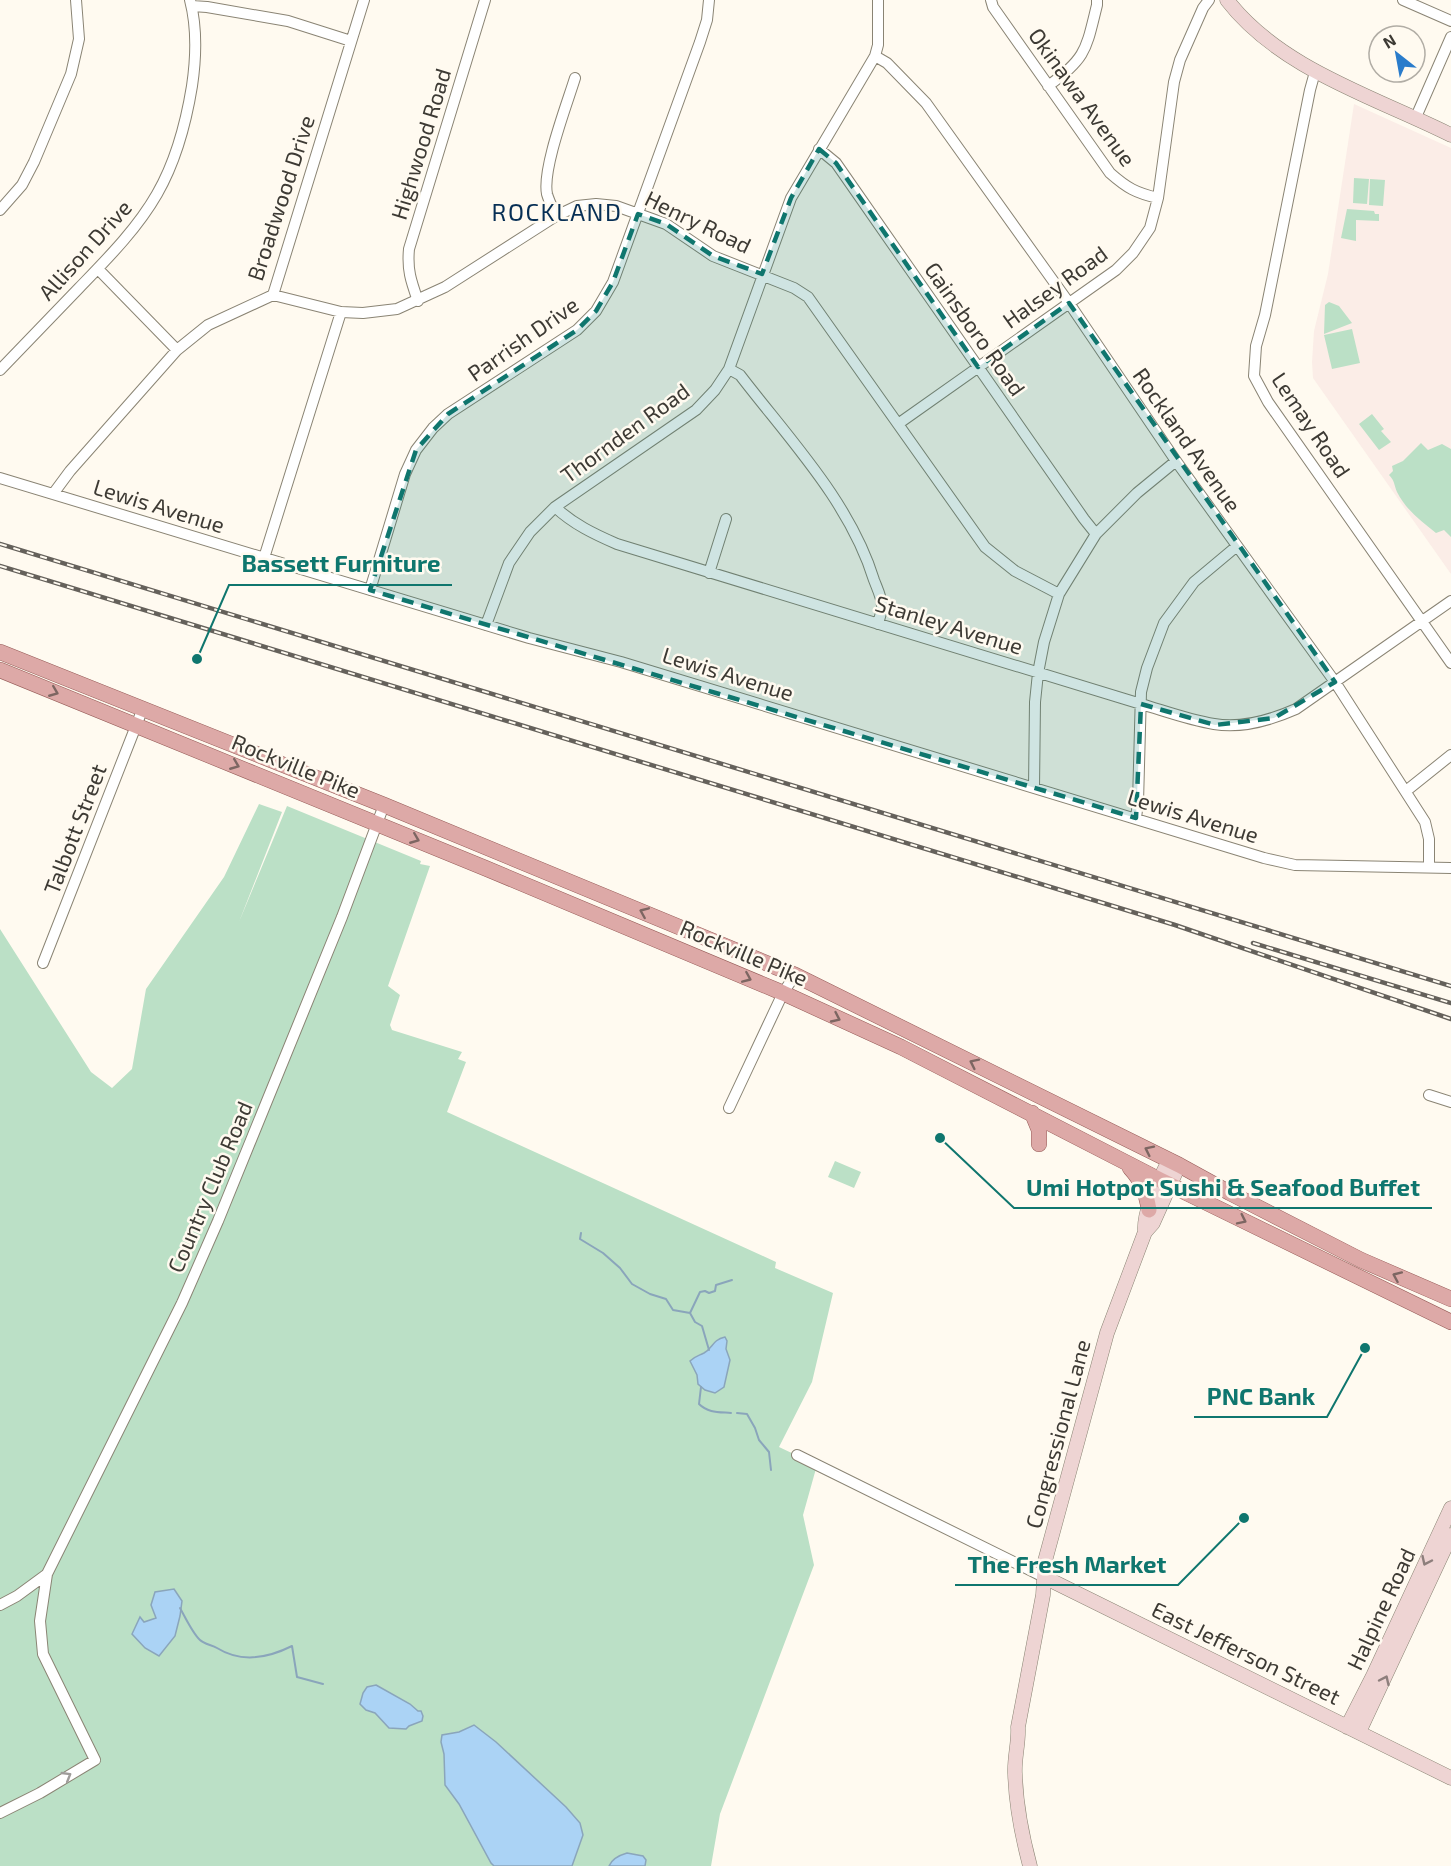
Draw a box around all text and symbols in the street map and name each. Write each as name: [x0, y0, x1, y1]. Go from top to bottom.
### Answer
street label: Okinawa Avenue: [1024, 22, 1142, 171]
north arrow: [1367, 24, 1427, 84]
text: N: [1379, 30, 1399, 52]
street label: Highwood Road: [385, 65, 455, 222]
street label: Broadwood Drive: [241, 112, 319, 284]
street label: Henry Road: [641, 184, 756, 258]
street label: Allison Drive: [33, 194, 136, 305]
district label: ROCKLAND: [492, 197, 622, 226]
street label: Halsey Road: [997, 240, 1112, 333]
street label: Gainsboro Road: [920, 257, 1031, 400]
street label: Parrish Drive: [462, 290, 583, 386]
street label: Rockland Avenue: [1128, 362, 1247, 517]
street label: Lemay Road: [1267, 367, 1356, 482]
street label: Thornden Road: [555, 377, 694, 488]
street label: Lewis Avenue: [90, 473, 228, 537]
callout: Bassett Furniture: [229, 543, 452, 585]
text: Bassett Furniture: [241, 548, 441, 577]
street label: Stanley Avenue: [872, 589, 1026, 659]
street label: Lewis Avenue: [659, 641, 797, 705]
one-way arrow: [48, 685, 59, 697]
street label: Rockville Pike: [228, 728, 364, 803]
one-way arrow: [229, 758, 240, 770]
street label: Talbott Street: [37, 760, 111, 897]
street label: Lewis Avenue: [1124, 783, 1262, 847]
one-way arrow: [409, 832, 420, 844]
one-way arrow: [639, 907, 650, 919]
street label: Rockville Pike: [677, 914, 812, 991]
one-way arrow: [741, 971, 752, 983]
one-way arrow: [830, 1010, 841, 1022]
one-way arrow: [969, 1059, 980, 1071]
street label: Country Club Road: [161, 1097, 257, 1276]
one-way arrow: [1144, 1146, 1155, 1157]
callout: Umi Hotpot Sushi & Seafood Buffet: [1014, 1166, 1432, 1208]
text: Umi Hotpot Sushi & Seafood Buffet: [1026, 1172, 1420, 1201]
one-way arrow: [1235, 1213, 1246, 1224]
one-way arrow: [1393, 1271, 1404, 1283]
street label: Congressional Lane: [1019, 1336, 1095, 1531]
callout: PNC Bank: [1194, 1375, 1327, 1417]
text: PNC Bank: [1207, 1381, 1316, 1410]
callout: The Fresh Market: [955, 1543, 1178, 1585]
street label: Halpine Road: [1340, 1543, 1420, 1674]
text: The Fresh Market: [968, 1549, 1167, 1578]
one-way arrow: [1421, 1555, 1433, 1566]
street label: East Jefferson Street: [1148, 1595, 1345, 1709]
one-way arrow: [1377, 1675, 1389, 1686]
one-way arrow: [61, 1772, 71, 1784]

